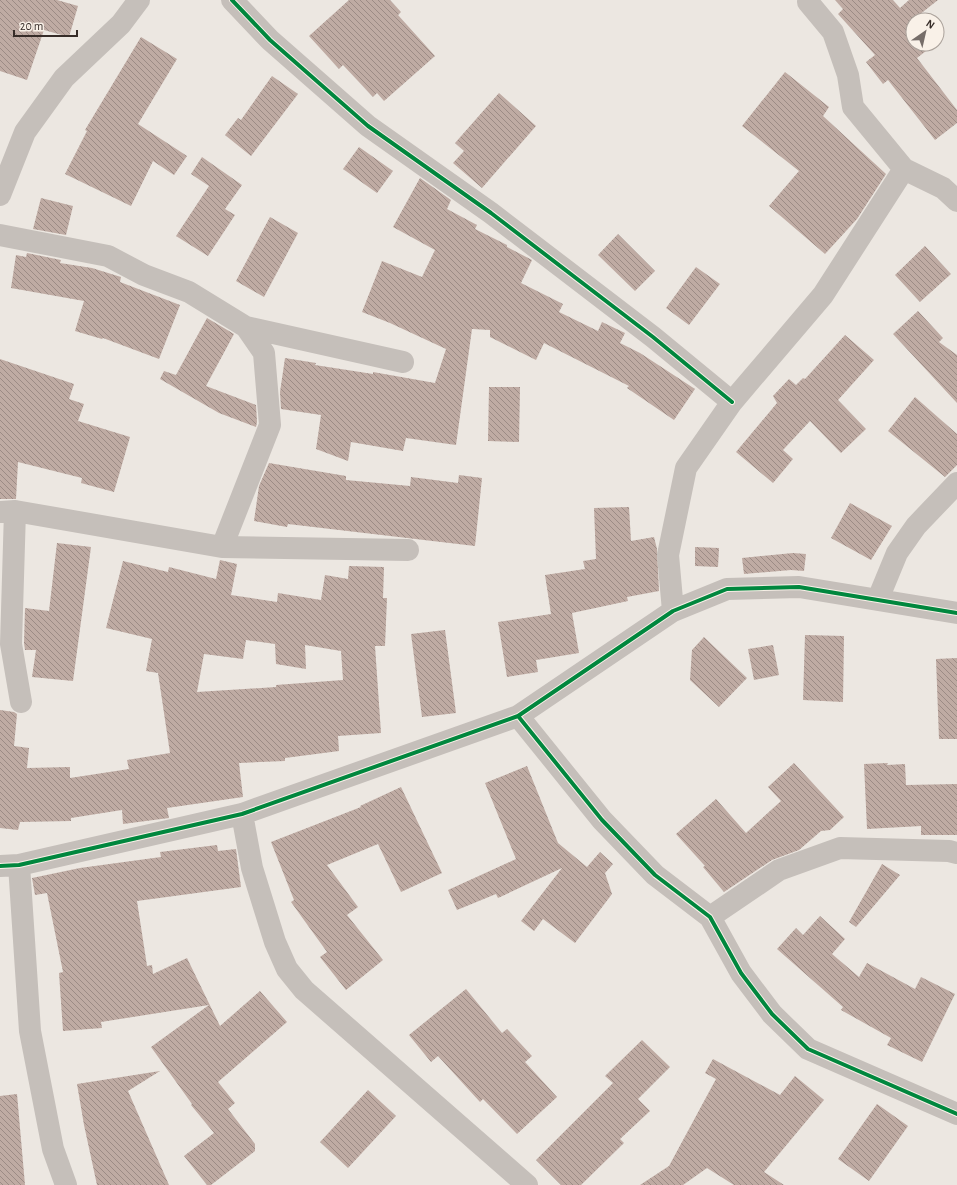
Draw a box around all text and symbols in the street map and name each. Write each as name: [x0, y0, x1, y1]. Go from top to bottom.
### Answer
scale bar: [14, 12, 77, 38]
north arrow: [905, 12, 945, 52]
text: N: [924, 17, 937, 31]
text: 20 m: [20, 20, 43, 32]

